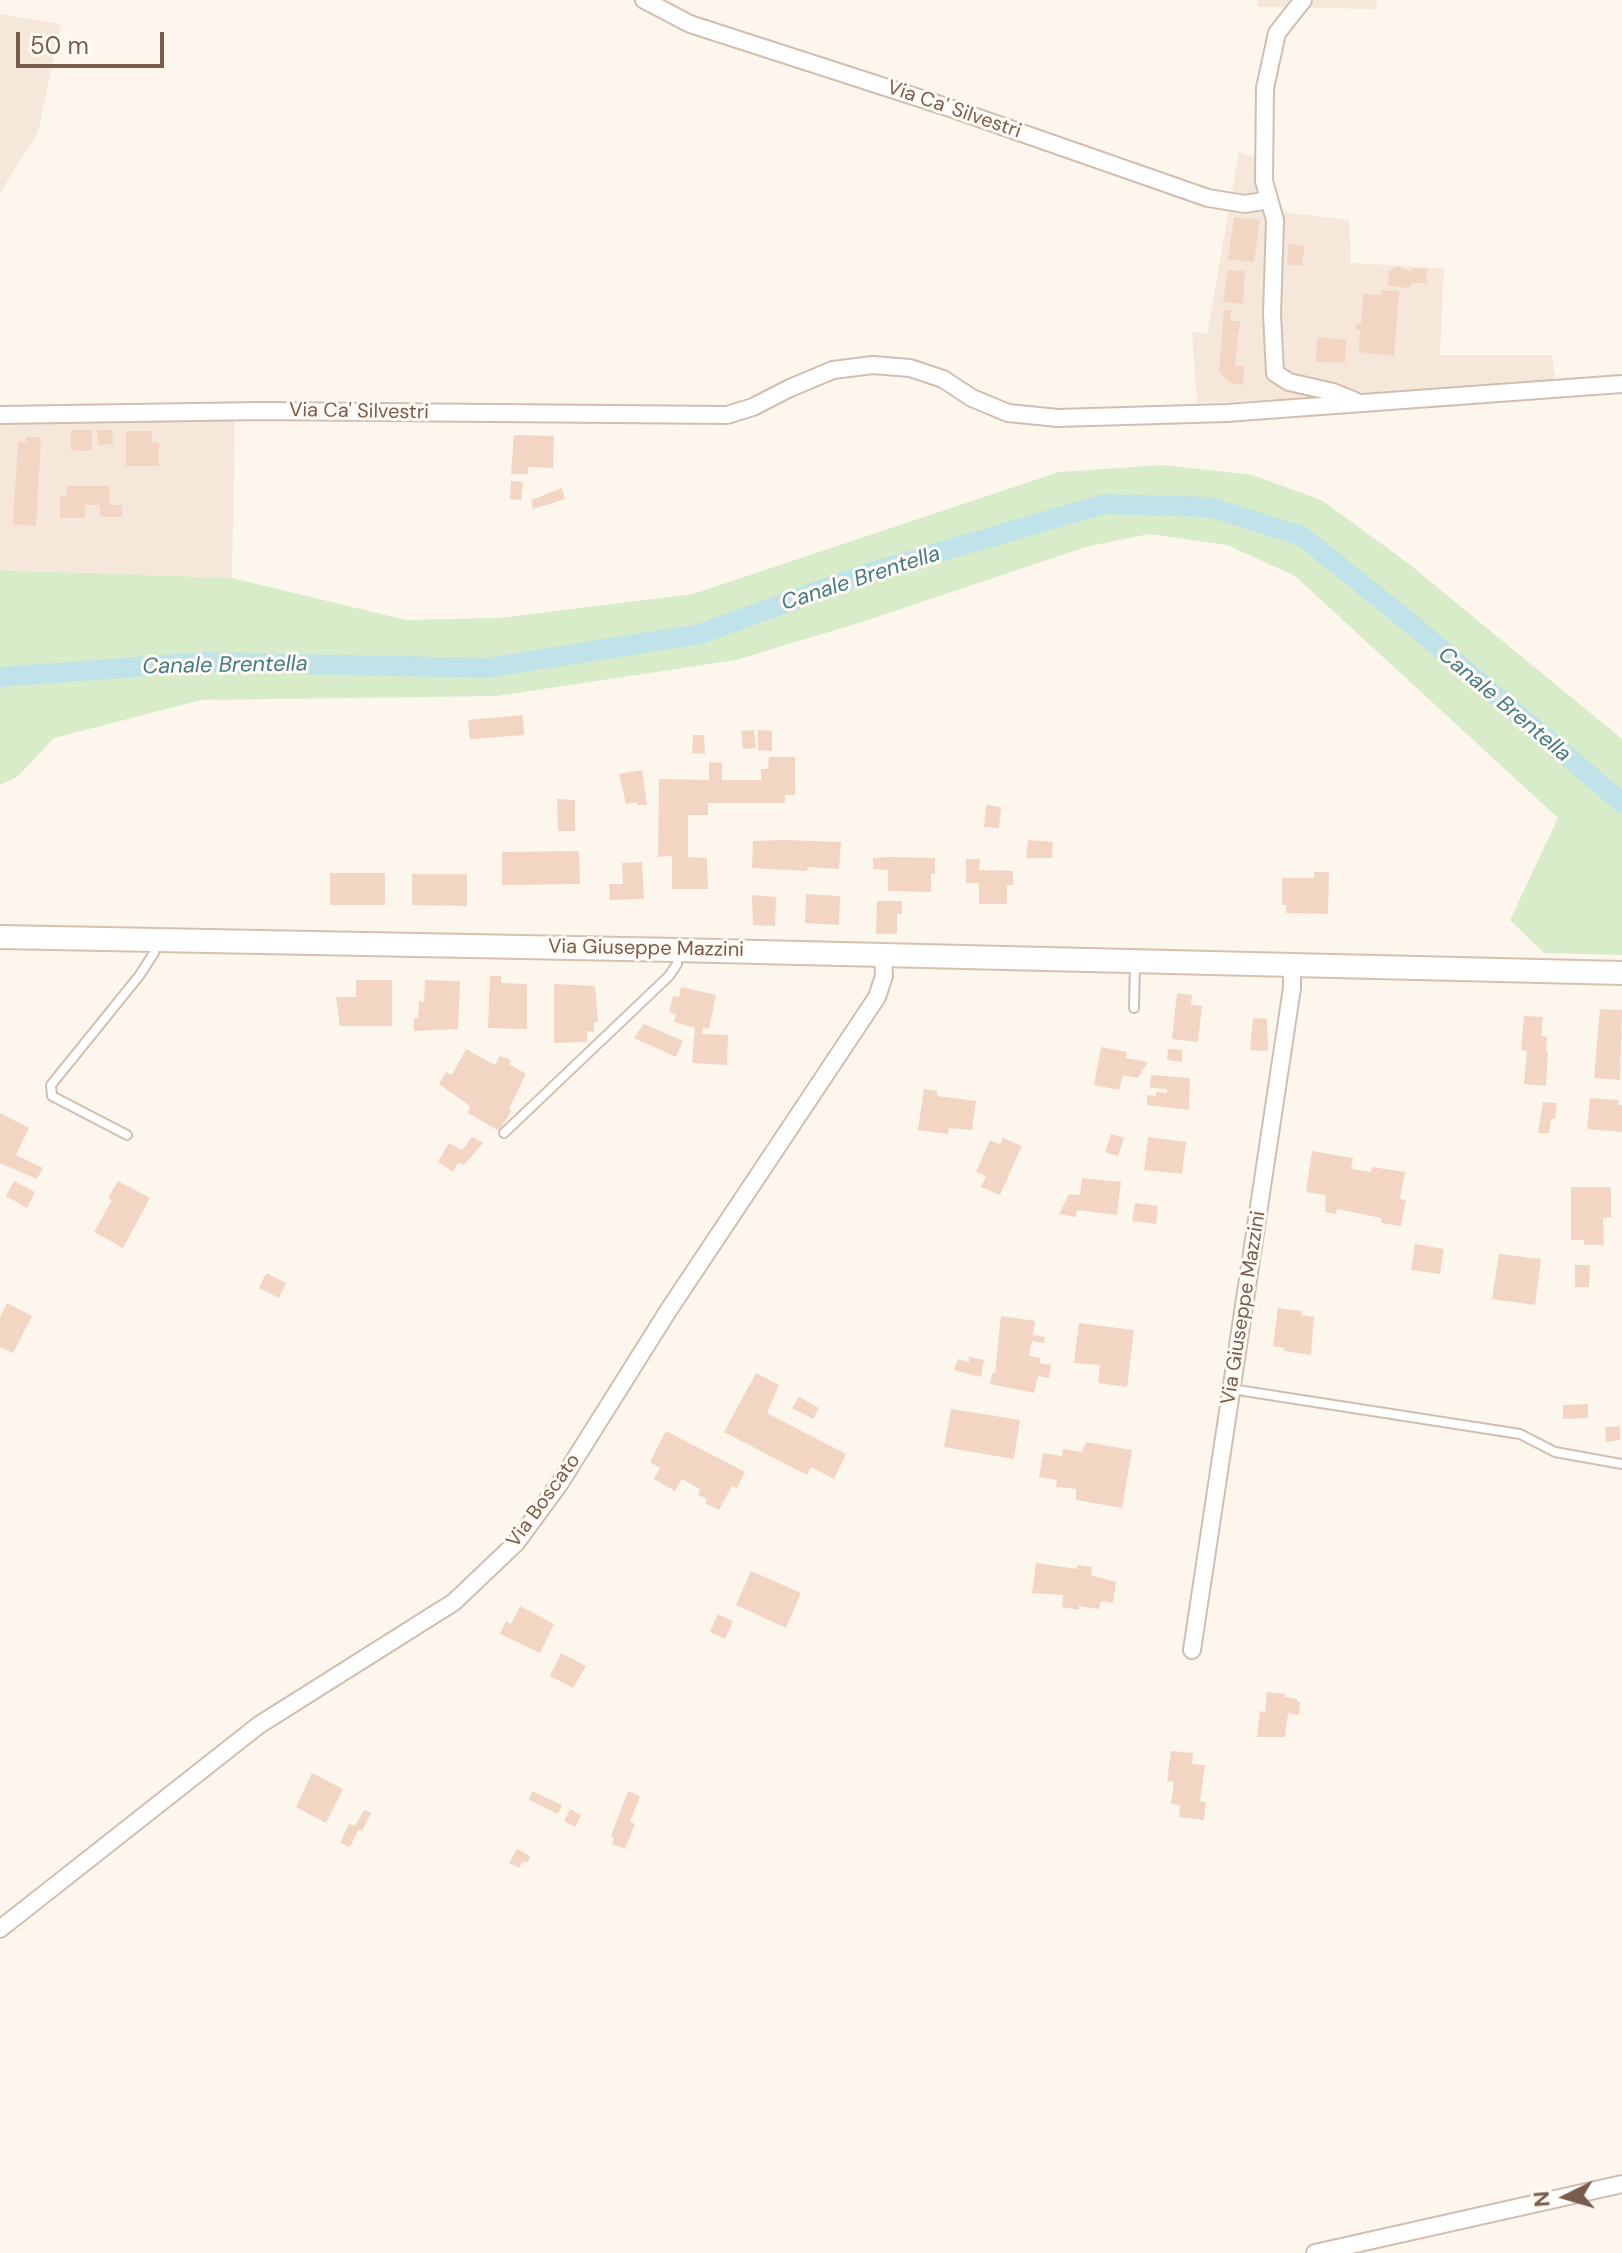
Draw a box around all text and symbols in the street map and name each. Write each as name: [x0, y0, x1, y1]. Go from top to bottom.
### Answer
scale bar: [20, 16, 168, 66]
text: 50 m: [30, 30, 89, 61]
street label: Via Ca' Silvestri: [884, 76, 1024, 144]
street label: Via Ca' Silvestri: [289, 399, 429, 425]
water label: Canale Brentella: [778, 541, 944, 617]
water label: Canale Brentella: [1432, 642, 1576, 768]
water label: Canale Brentella: [142, 651, 308, 681]
street label: Via Giuseppe Mazzini: [548, 935, 744, 963]
street label: Via Giuseppe Mazzini: [1217, 1209, 1271, 1407]
street label: Via Boscato: [502, 1450, 586, 1552]
north arrow: [1526, 2157, 1606, 2237]
text: N: [1526, 2190, 1557, 2208]

